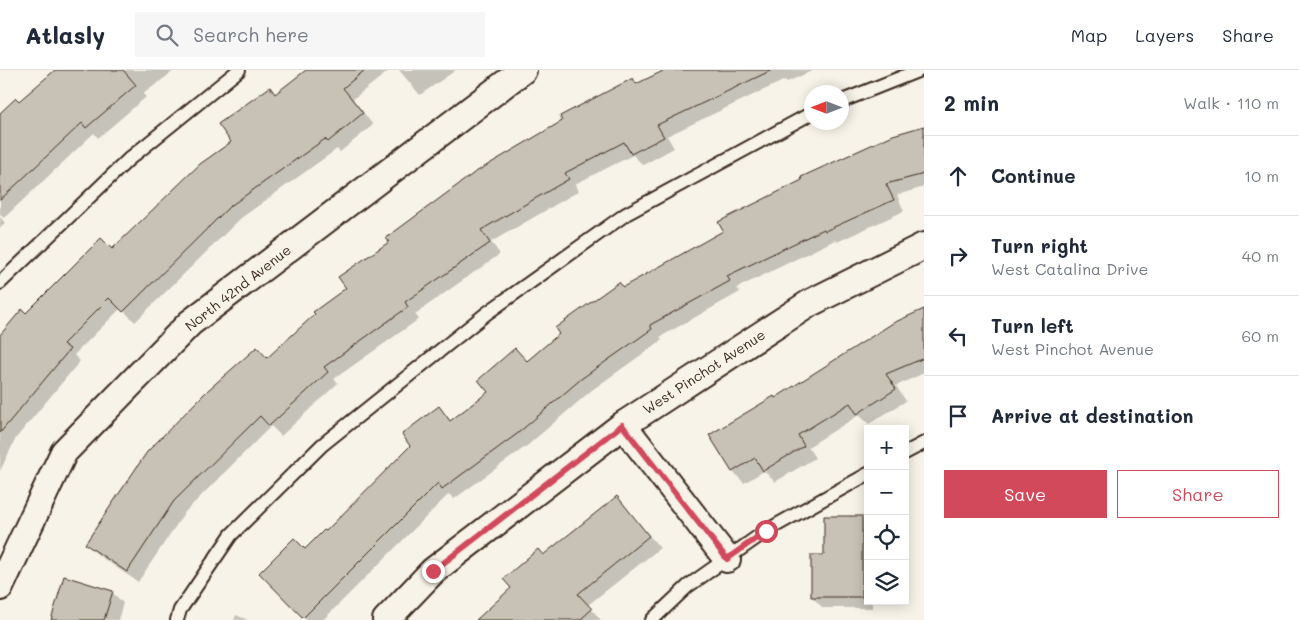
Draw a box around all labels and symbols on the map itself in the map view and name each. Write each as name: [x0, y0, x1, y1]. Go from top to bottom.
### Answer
north arrow: [804, 85, 849, 130]
street label: North 42nd Avenue: [181, 240, 295, 335]
street label: West Pinchot Avenue: [639, 325, 769, 418]
route start: [755, 520, 778, 543]
route end: [422, 560, 445, 583]

